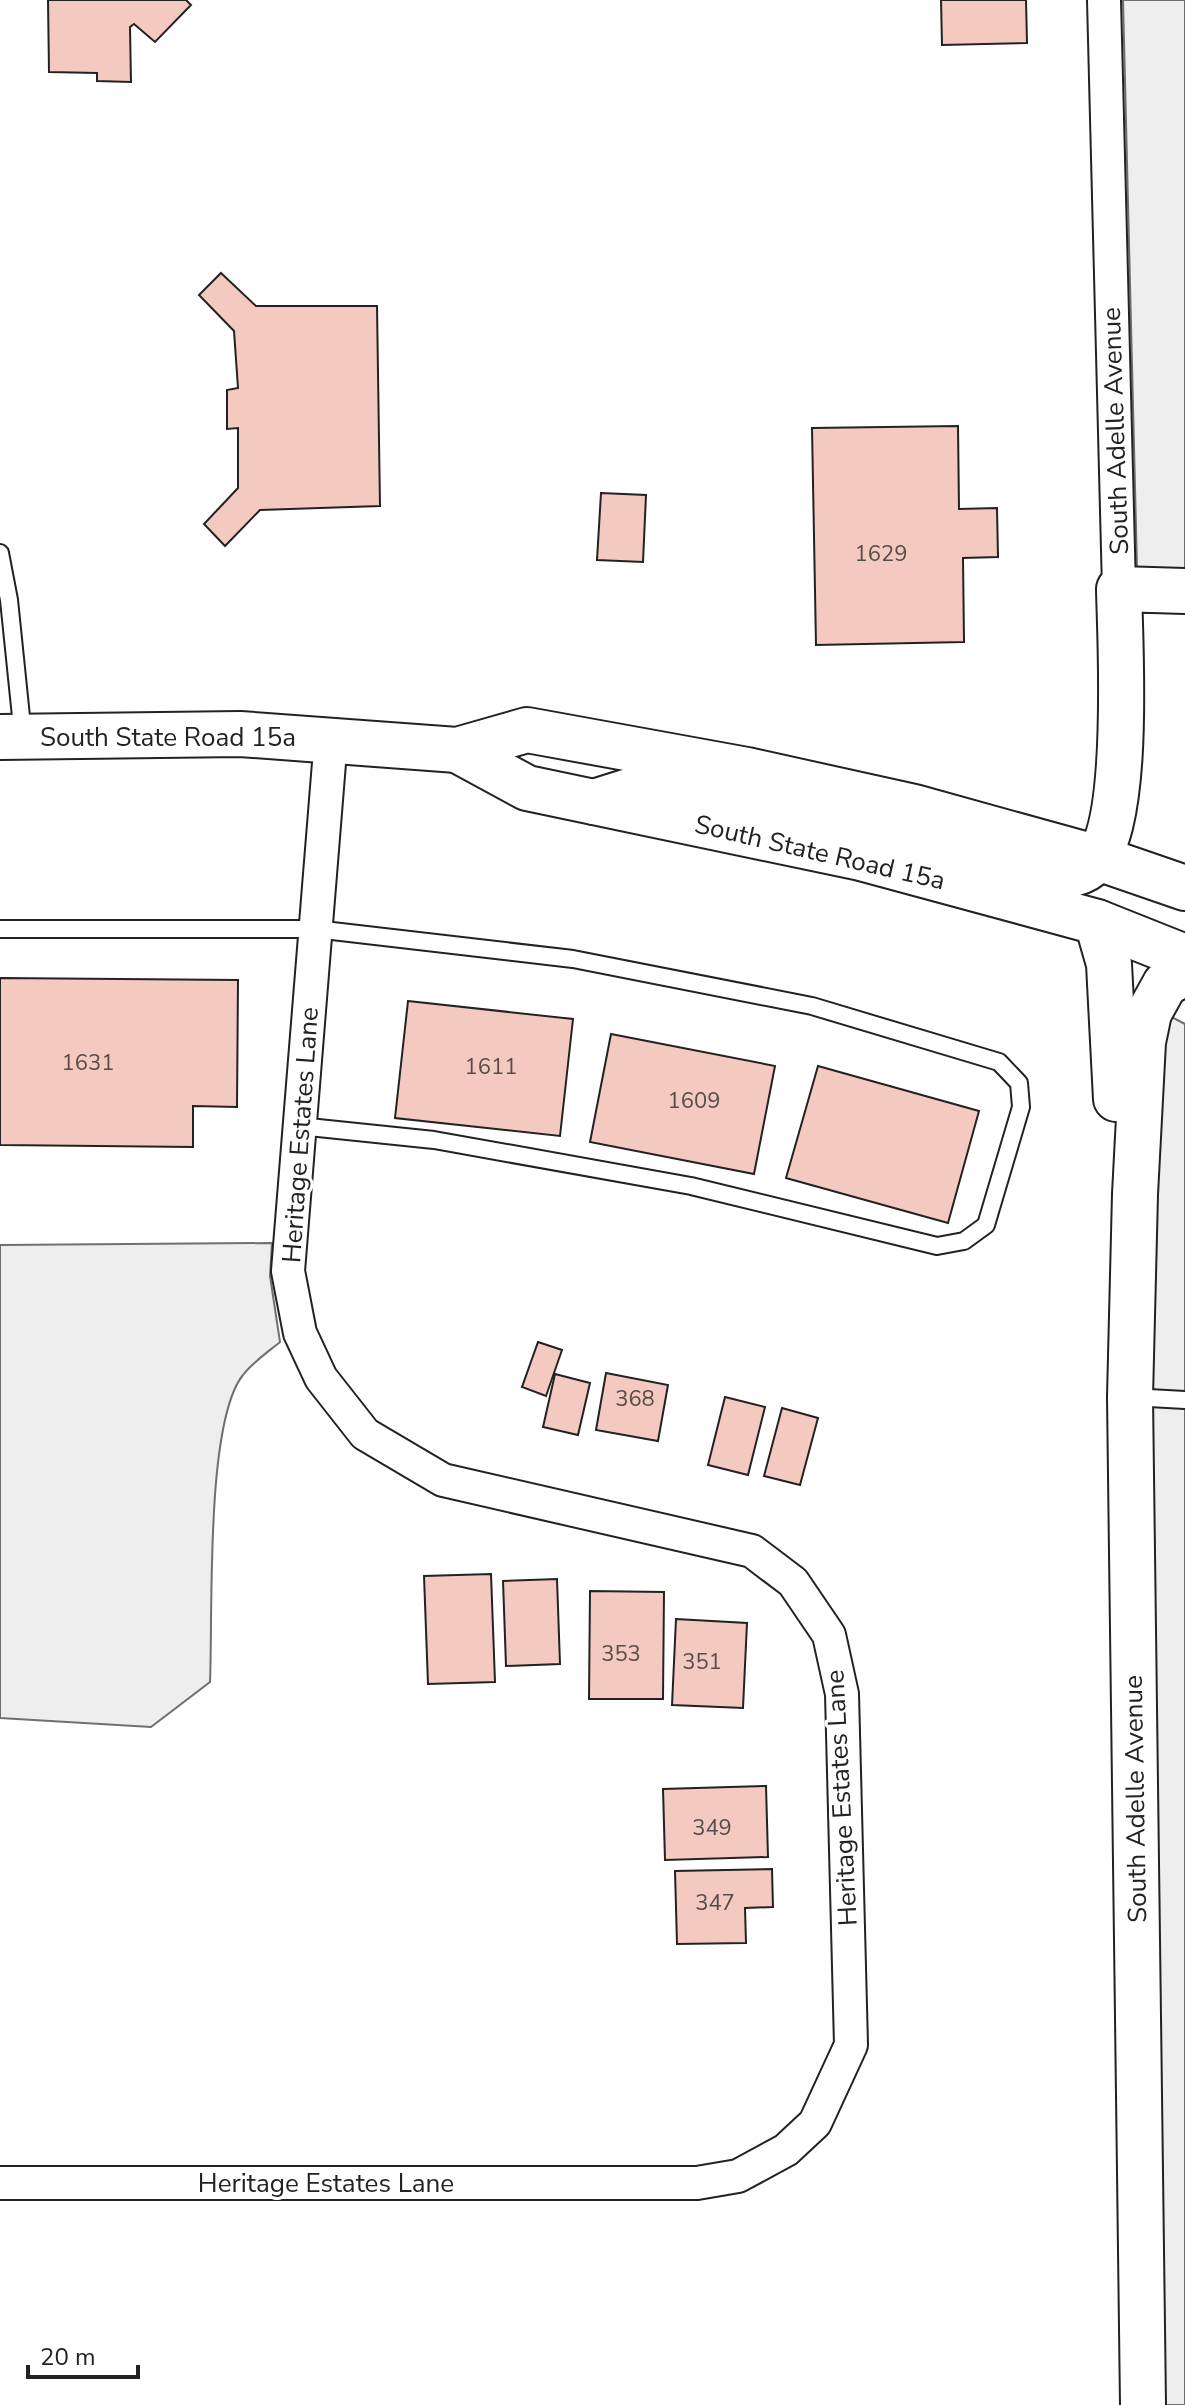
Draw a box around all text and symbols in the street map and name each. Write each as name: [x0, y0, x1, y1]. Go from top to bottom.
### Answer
street label: South Adelle Avenue: [1094, 307, 1137, 555]
house number: 1629: [855, 539, 907, 569]
street label: South State Road 15a: [40, 720, 296, 755]
street label: South State Road 15a: [691, 807, 949, 898]
street label: Heritage Estates Lane: [274, 1006, 327, 1264]
house number: 1631: [62, 1048, 114, 1078]
house number: 1611: [465, 1052, 517, 1082]
house number: 1609: [668, 1086, 720, 1116]
house number: 368: [615, 1384, 655, 1414]
house number: 353: [601, 1639, 641, 1669]
house number: 351: [682, 1647, 722, 1677]
street label: Heritage Estates Lane: [817, 1669, 866, 1927]
street label: South Adelle Avenue: [1116, 1675, 1155, 1923]
house number: 349: [692, 1813, 732, 1843]
house number: 347: [695, 1888, 735, 1918]
street label: Heritage Estates Lane: [198, 2166, 454, 2201]
scale bar: [28, 2329, 138, 2379]
text: 20 m: [40, 2341, 96, 2373]

